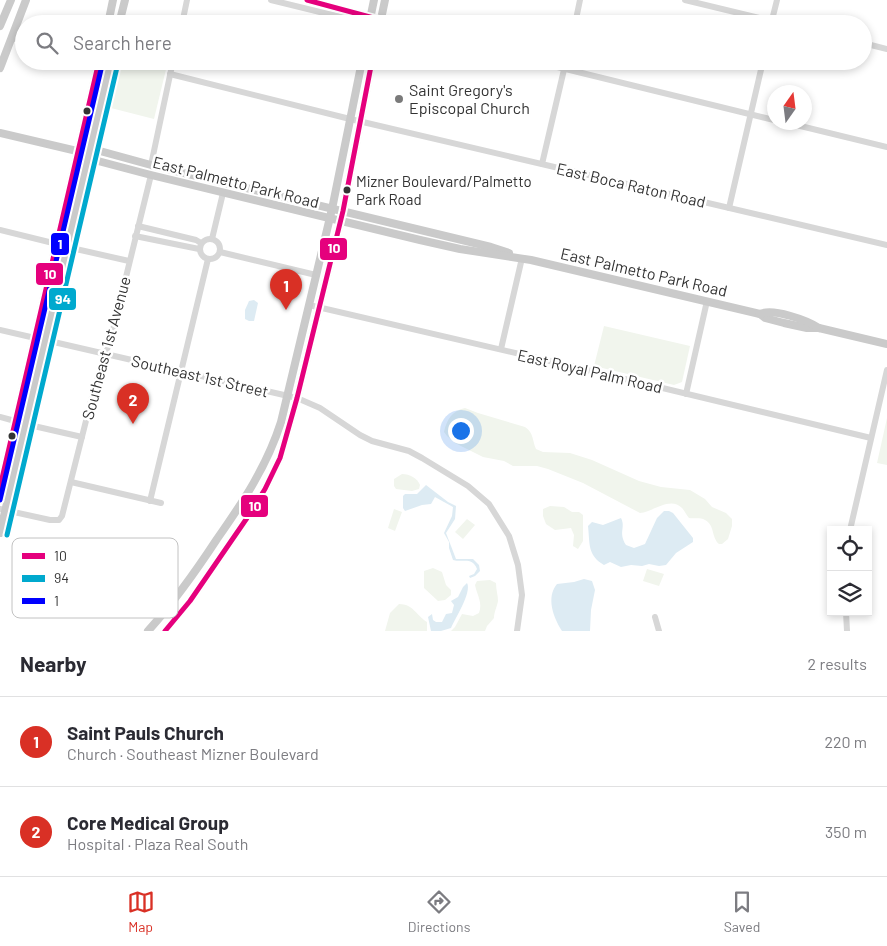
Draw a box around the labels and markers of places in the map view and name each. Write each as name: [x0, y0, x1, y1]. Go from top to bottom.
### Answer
place label: Saint Gregory's Episcopal Church: [409, 80, 530, 117]
marker: Saint Gregory's Episcopal Church: [393, 93, 405, 105]
unlabelled marker: [82, 106, 92, 116]
place label: Mizner Boulevard/Palmetto Park Road: [356, 172, 532, 208]
marker: Mizner Boulevard/Palmetto Park Road: [342, 185, 352, 195]
pin: 1: [270, 269, 302, 310]
pin: 2: [117, 383, 149, 424]
unlabelled marker: [7, 431, 17, 441]

